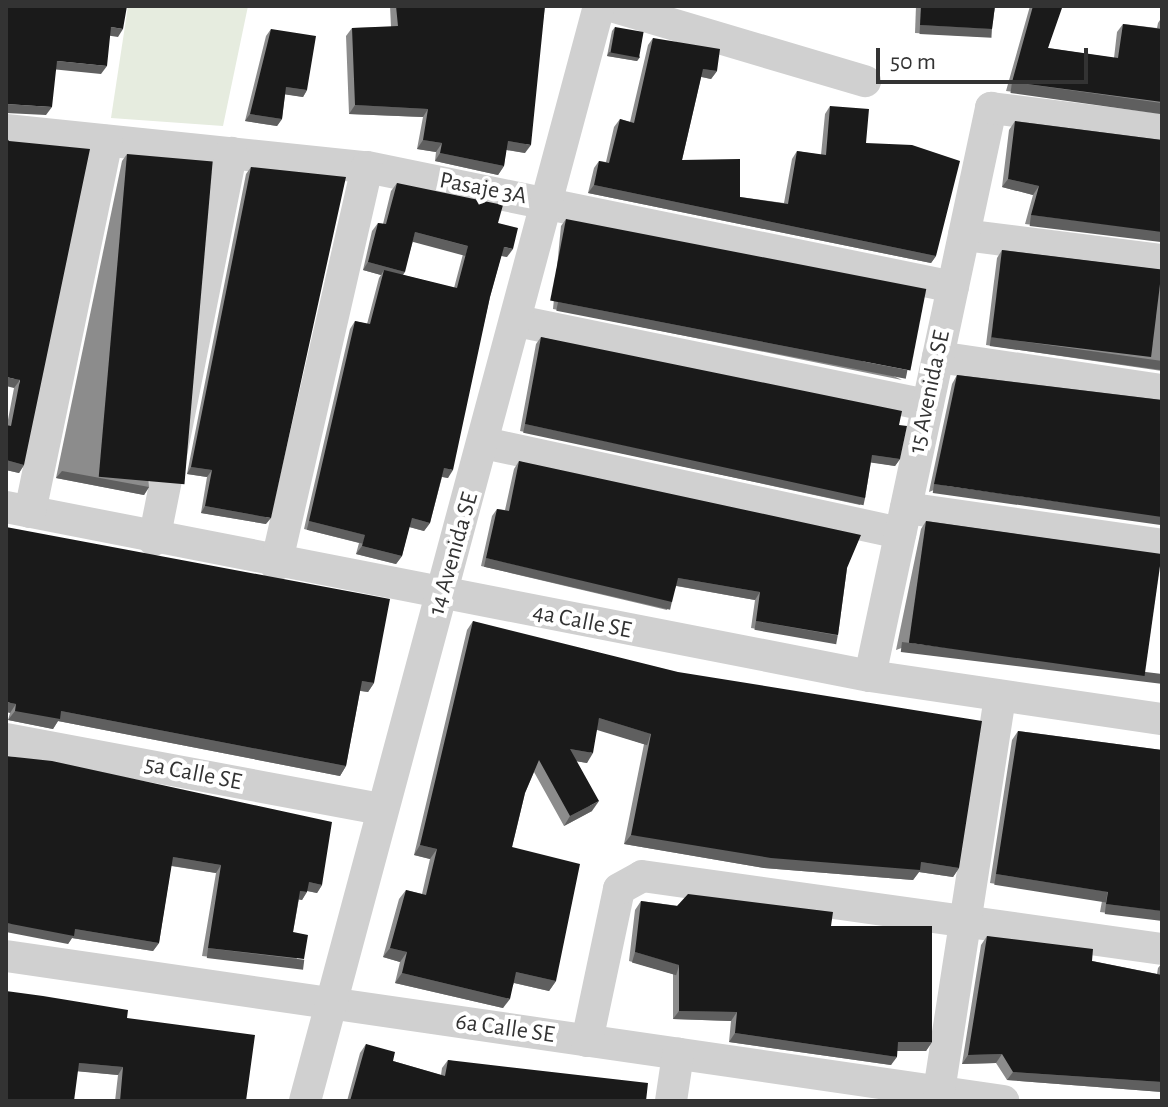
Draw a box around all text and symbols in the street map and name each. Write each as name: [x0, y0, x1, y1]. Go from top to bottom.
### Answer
scale bar: [880, 32, 1092, 82]
text: 50 m: [890, 50, 936, 74]
street label: Pasaje 3A: [437, 166, 529, 212]
street label: 15 Avenida SE: [903, 328, 957, 456]
street label: 14 Avenida SE: [423, 489, 485, 619]
street label: 4a Calle SE: [530, 598, 634, 646]
street label: 5a Calle SE: [142, 750, 244, 798]
street label: 6a Calle SE: [454, 1008, 556, 1050]

